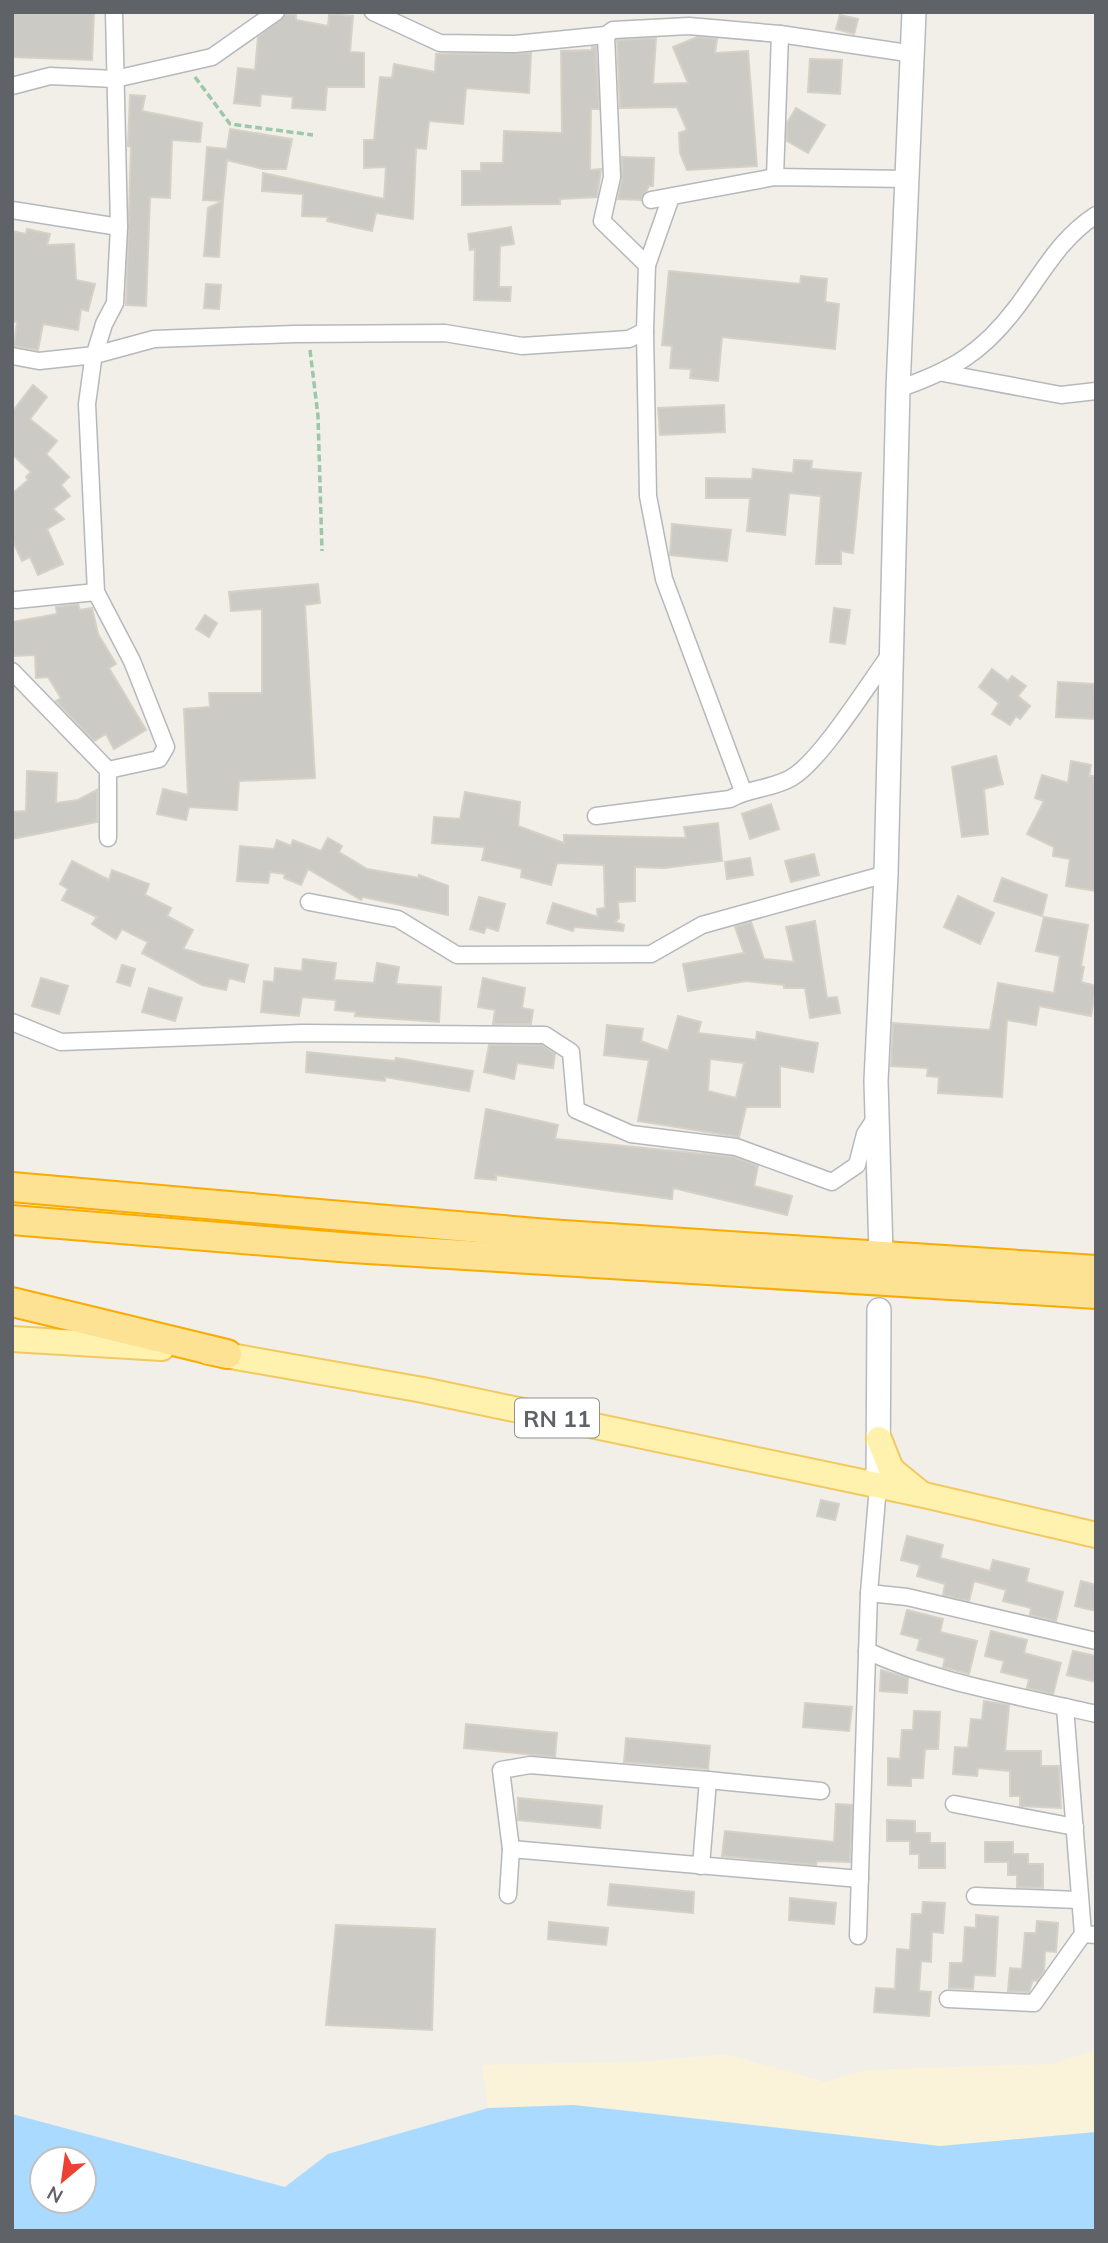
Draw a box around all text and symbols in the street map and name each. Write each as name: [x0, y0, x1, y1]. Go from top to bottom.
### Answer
road number: RN 11: [515, 1399, 599, 1438]
north arrow: [28, 2145, 98, 2215]
text: N: [43, 2181, 67, 2209]

